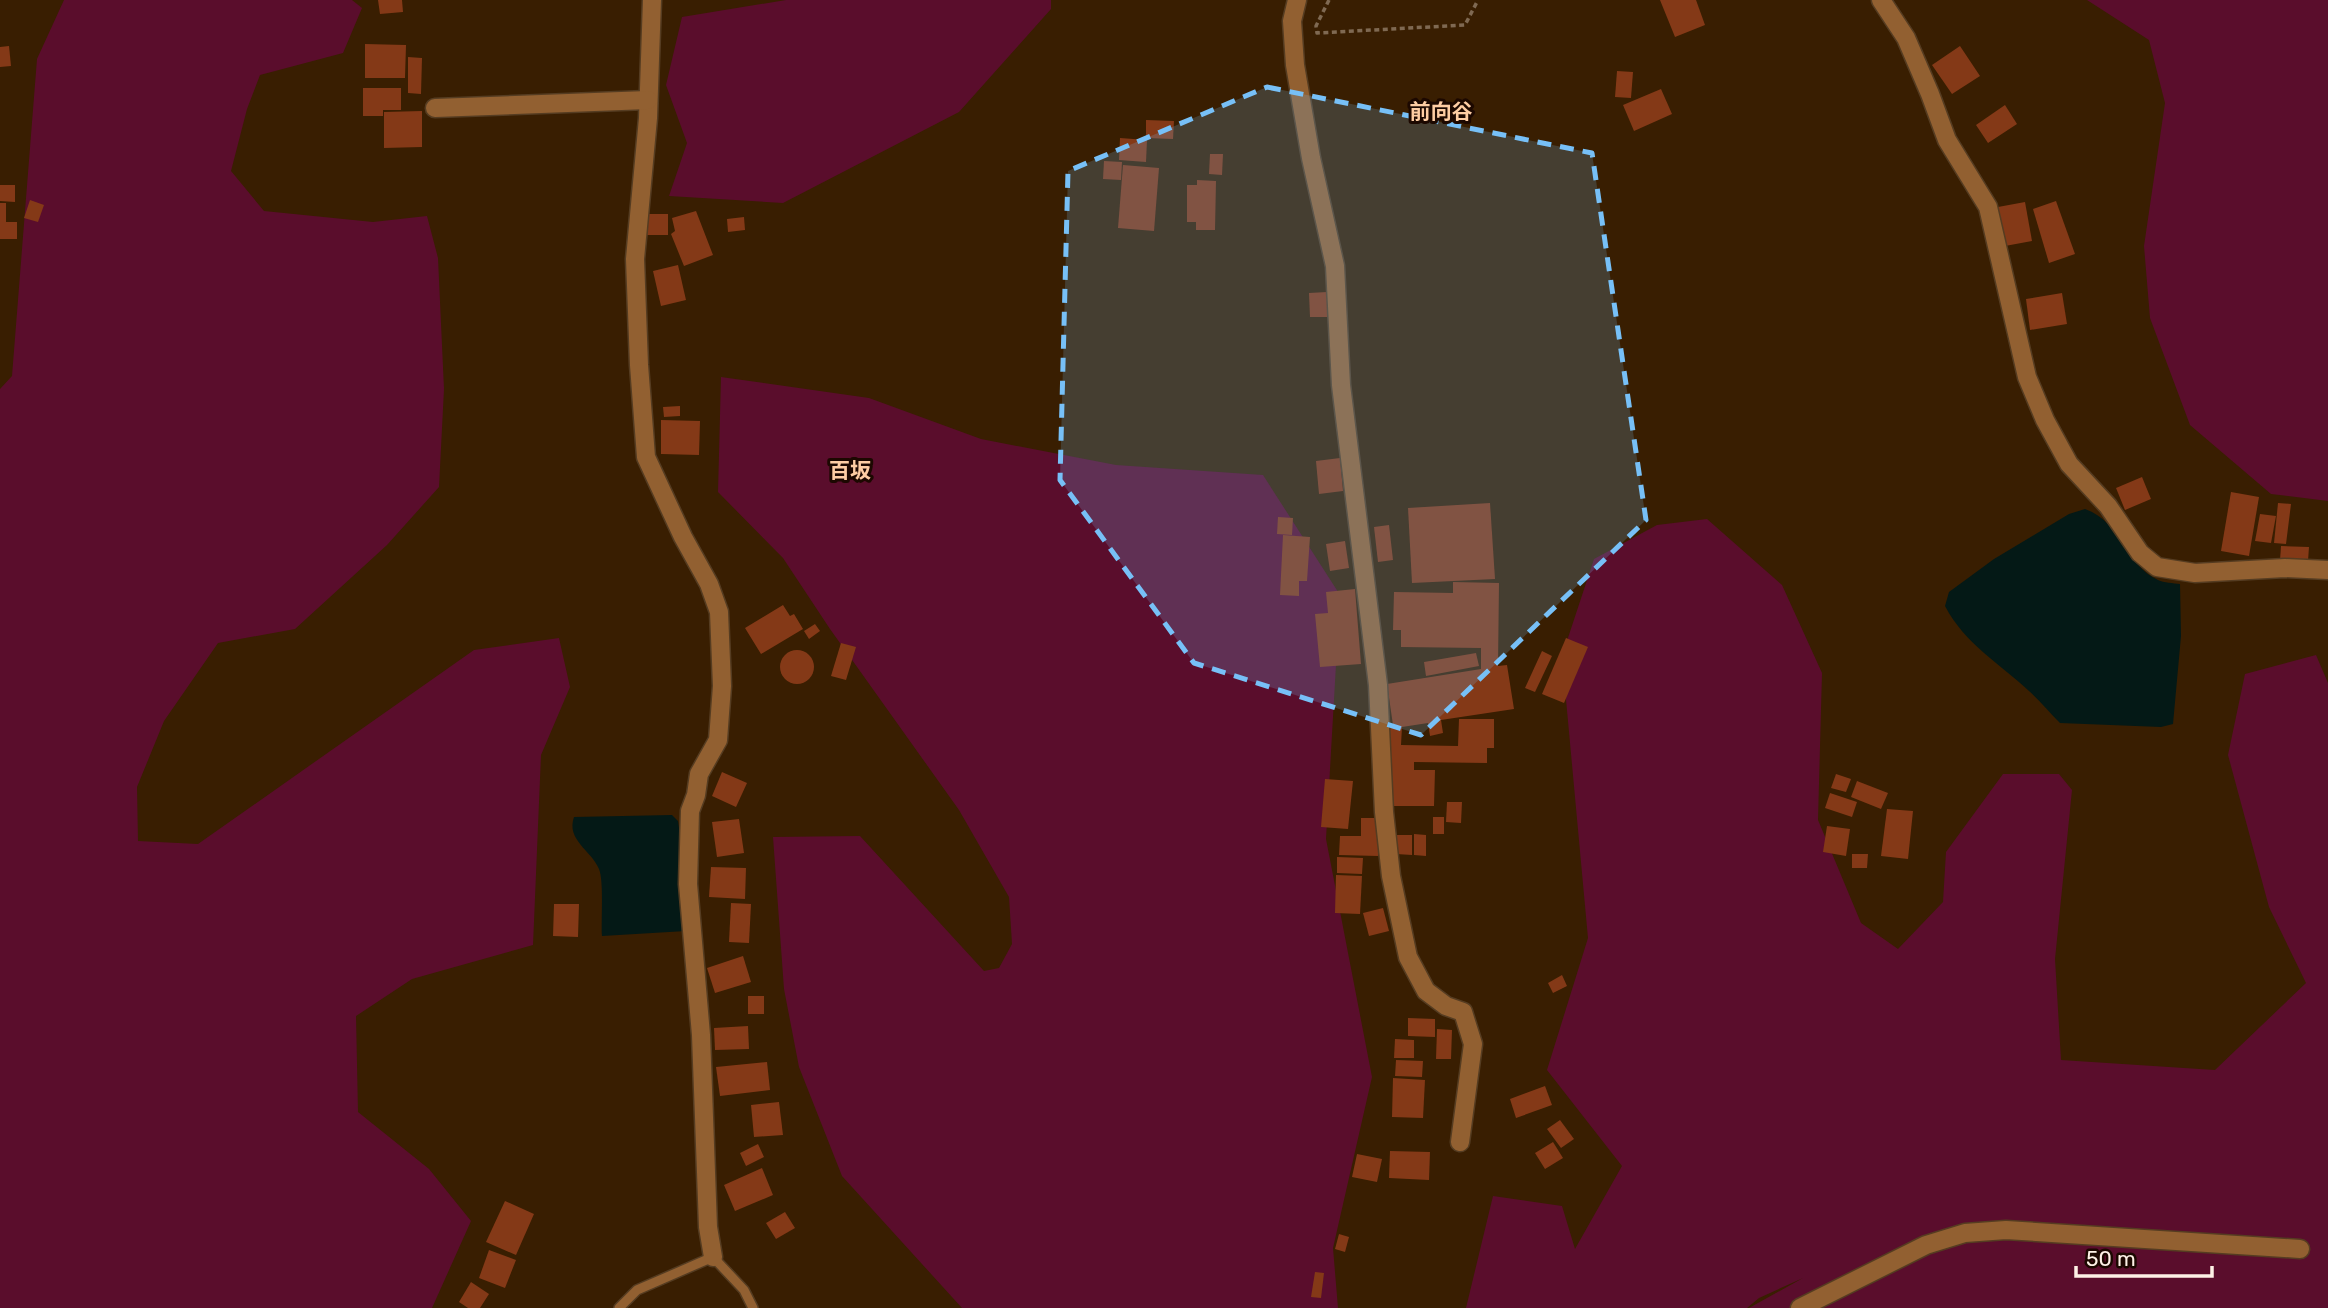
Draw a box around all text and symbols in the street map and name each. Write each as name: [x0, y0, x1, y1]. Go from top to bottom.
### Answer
district label: 前向谷: [1410, 99, 1473, 124]
district label: 百坂: [829, 458, 871, 483]
scale bar: [2076, 1234, 2212, 1278]
text: 50 m: [2086, 1246, 2136, 1271]

